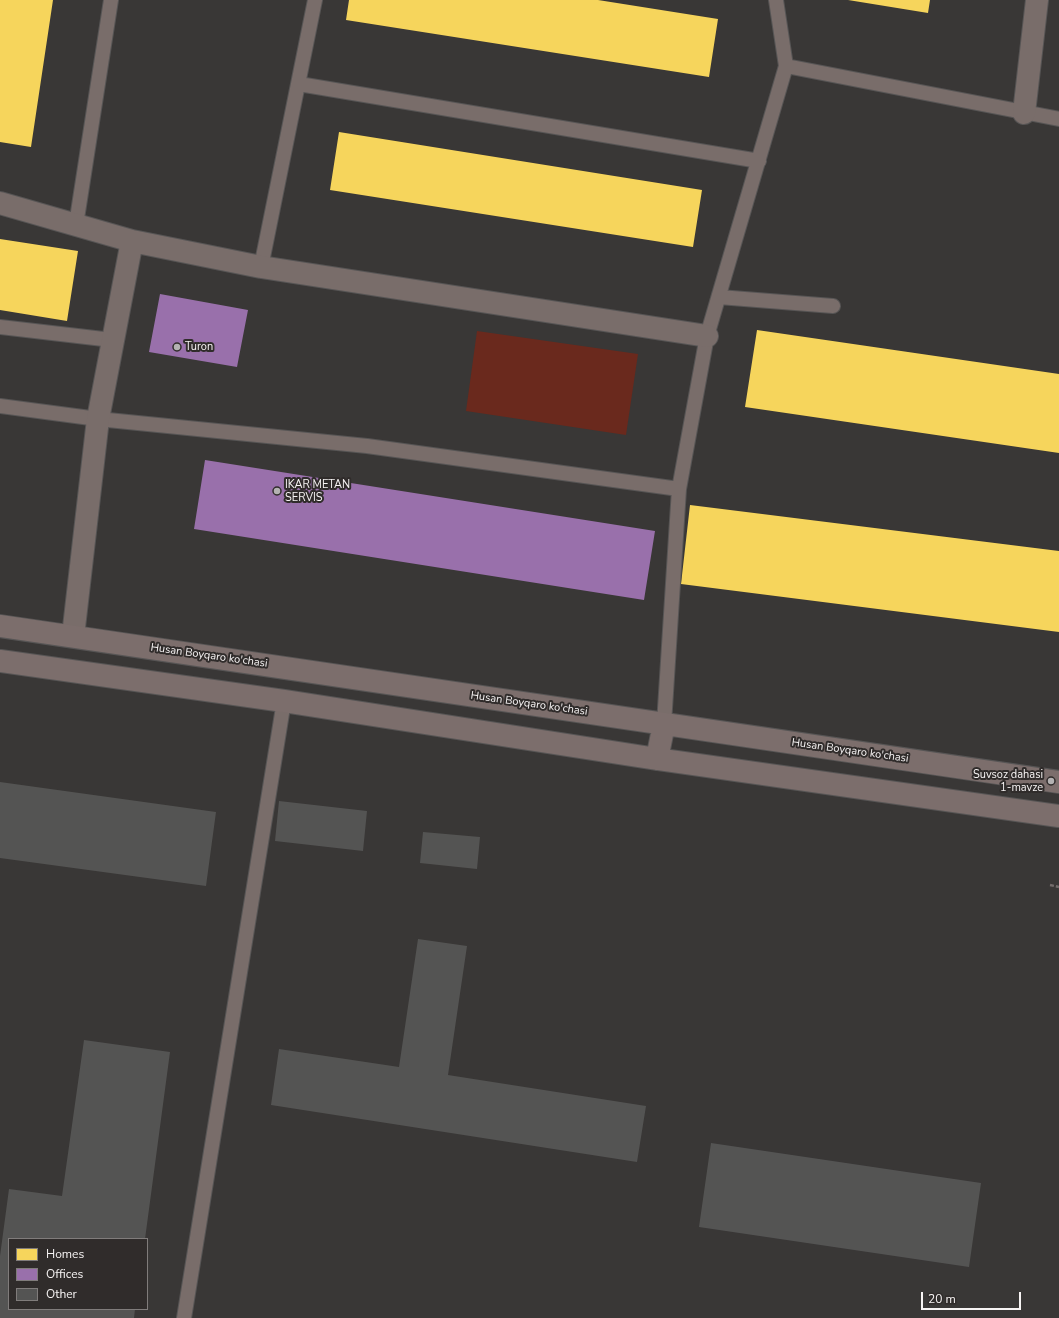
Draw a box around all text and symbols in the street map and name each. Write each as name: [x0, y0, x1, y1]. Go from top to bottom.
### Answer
place label: Turon: [185, 340, 213, 354]
marker: Turon: [172, 342, 182, 352]
place label: IKAR METAN SERVIS: [285, 478, 350, 504]
marker: IKAR METAN SERVIS: [272, 486, 282, 496]
street label: Husan Boyqaro ko'chasi: [150, 641, 268, 671]
street label: Husan Boyqaro ko'chasi: [470, 689, 588, 719]
street label: Husan Boyqaro ko'chasi: [791, 736, 909, 766]
place label: Suvsoz dahasi 1-mavze: [973, 768, 1043, 794]
marker: Suvsoz dahasi 1-mavze: [1046, 776, 1056, 786]
legend: [8, 1238, 148, 1310]
text: Homes: [46, 1246, 84, 1262]
text: Offices: [46, 1266, 83, 1282]
scale bar: [923, 1284, 1023, 1310]
text: Other: [46, 1286, 77, 1302]
text: 20 m: [928, 1291, 956, 1307]

